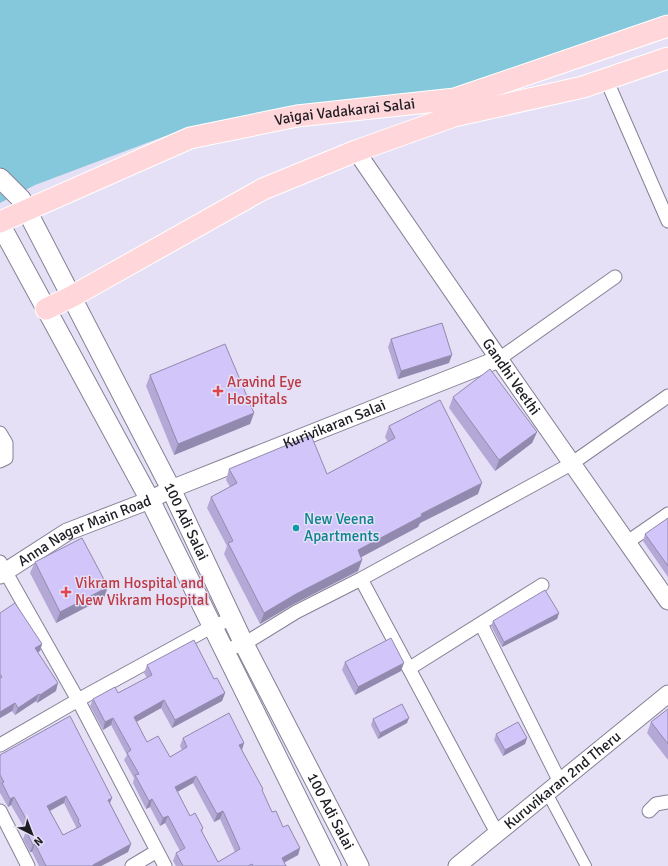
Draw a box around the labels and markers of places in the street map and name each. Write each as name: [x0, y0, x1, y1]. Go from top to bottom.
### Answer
place label: Aravind Eye Hospitals: [227, 373, 302, 408]
marker: Aravind Eye Hospitals: [212, 385, 224, 397]
place label: New Veena Apartments: [304, 510, 380, 545]
marker: New Veena Apartments: [291, 523, 301, 533]
place label: Vikram Hospital and New Vikram Hospital: [75, 574, 209, 609]
marker: Vikram Hospital and New Vikram Hospital: [60, 586, 72, 598]

